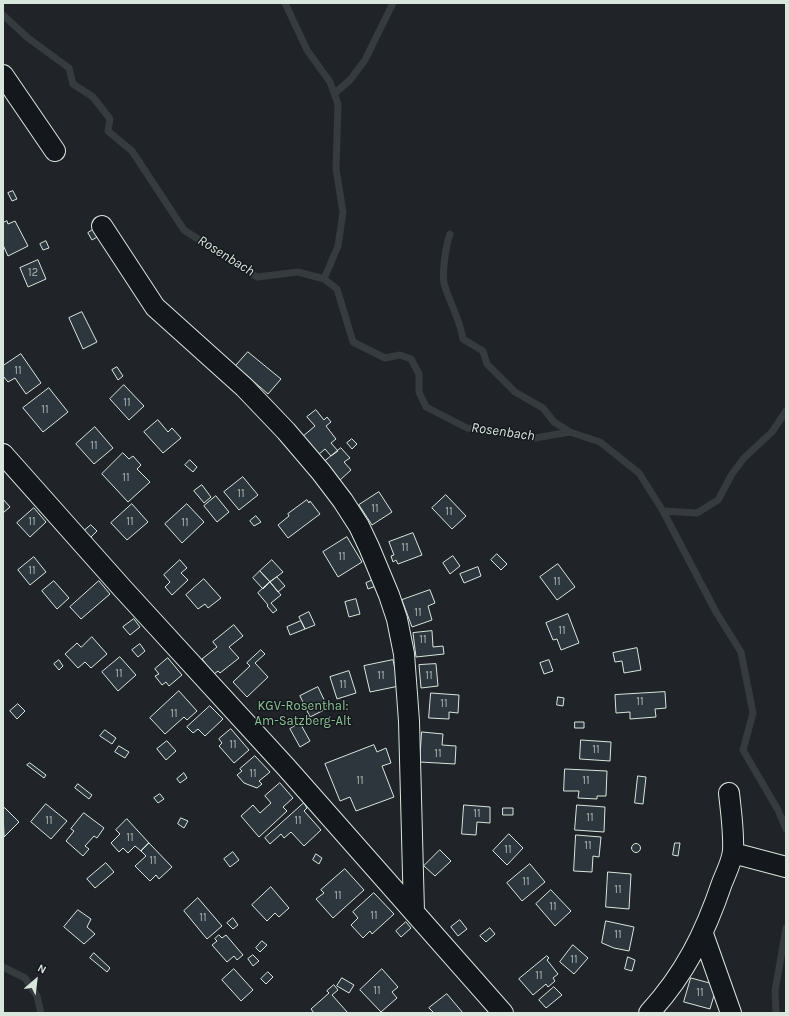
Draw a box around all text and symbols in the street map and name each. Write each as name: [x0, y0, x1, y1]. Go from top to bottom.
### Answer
water label: Rosenbach: [194, 232, 258, 280]
house number: 12: [28, 266, 38, 280]
house number: 11: [14, 364, 22, 378]
house number: 11: [123, 396, 131, 410]
house number: 11: [41, 403, 49, 417]
water label: Rosenbach: [470, 419, 536, 445]
house number: 11: [90, 439, 98, 453]
house number: 11: [122, 471, 130, 485]
house number: 11: [237, 487, 245, 501]
house number: 11: [371, 502, 379, 516]
house number: 11: [445, 505, 453, 519]
house number: 11: [28, 515, 36, 529]
house number: 11: [126, 515, 134, 529]
house number: 11: [181, 516, 189, 530]
house number: 11: [401, 541, 409, 555]
house number: 11: [338, 550, 346, 564]
house number: 11: [28, 564, 36, 578]
house number: 11: [553, 575, 561, 589]
house number: 11: [414, 606, 422, 620]
house number: 11: [558, 624, 566, 638]
house number: 11: [419, 633, 427, 647]
house number: 11: [115, 667, 123, 681]
house number: 11: [377, 669, 385, 683]
house number: 11: [425, 669, 433, 683]
house number: 11: [339, 678, 347, 692]
house number: 11: [636, 695, 644, 709]
house number: 11: [440, 697, 448, 711]
park label: KGV-Rosenthal: Am-Satzberg-Alt: [255, 698, 351, 729]
house number: 11: [170, 707, 178, 721]
house number: 11: [229, 738, 237, 752]
house number: 11: [592, 743, 600, 757]
house number: 11: [434, 747, 442, 761]
house number: 11: [249, 767, 257, 781]
house number: 11: [356, 774, 364, 788]
house number: 11: [582, 774, 590, 788]
house number: 11: [473, 807, 481, 821]
house number: 11: [586, 811, 594, 825]
house number: 11: [45, 814, 53, 828]
house number: 11: [294, 814, 302, 828]
house number: 11: [126, 831, 134, 845]
house number: 11: [584, 839, 592, 853]
house number: 11: [504, 843, 512, 857]
house number: 11: [149, 854, 157, 868]
house number: 11: [522, 875, 530, 889]
house number: 11: [614, 883, 622, 897]
house number: 11: [334, 889, 342, 903]
house number: 11: [549, 900, 557, 914]
house number: 11: [370, 909, 378, 923]
house number: 11: [199, 911, 207, 925]
house number: 11: [614, 928, 622, 942]
house number: 11: [570, 953, 578, 967]
north arrow: [16, 960, 56, 1000]
text: N: [35, 961, 48, 977]
house number: 11: [535, 969, 543, 983]
house number: 11: [373, 984, 381, 998]
house number: 11: [696, 986, 704, 1000]

